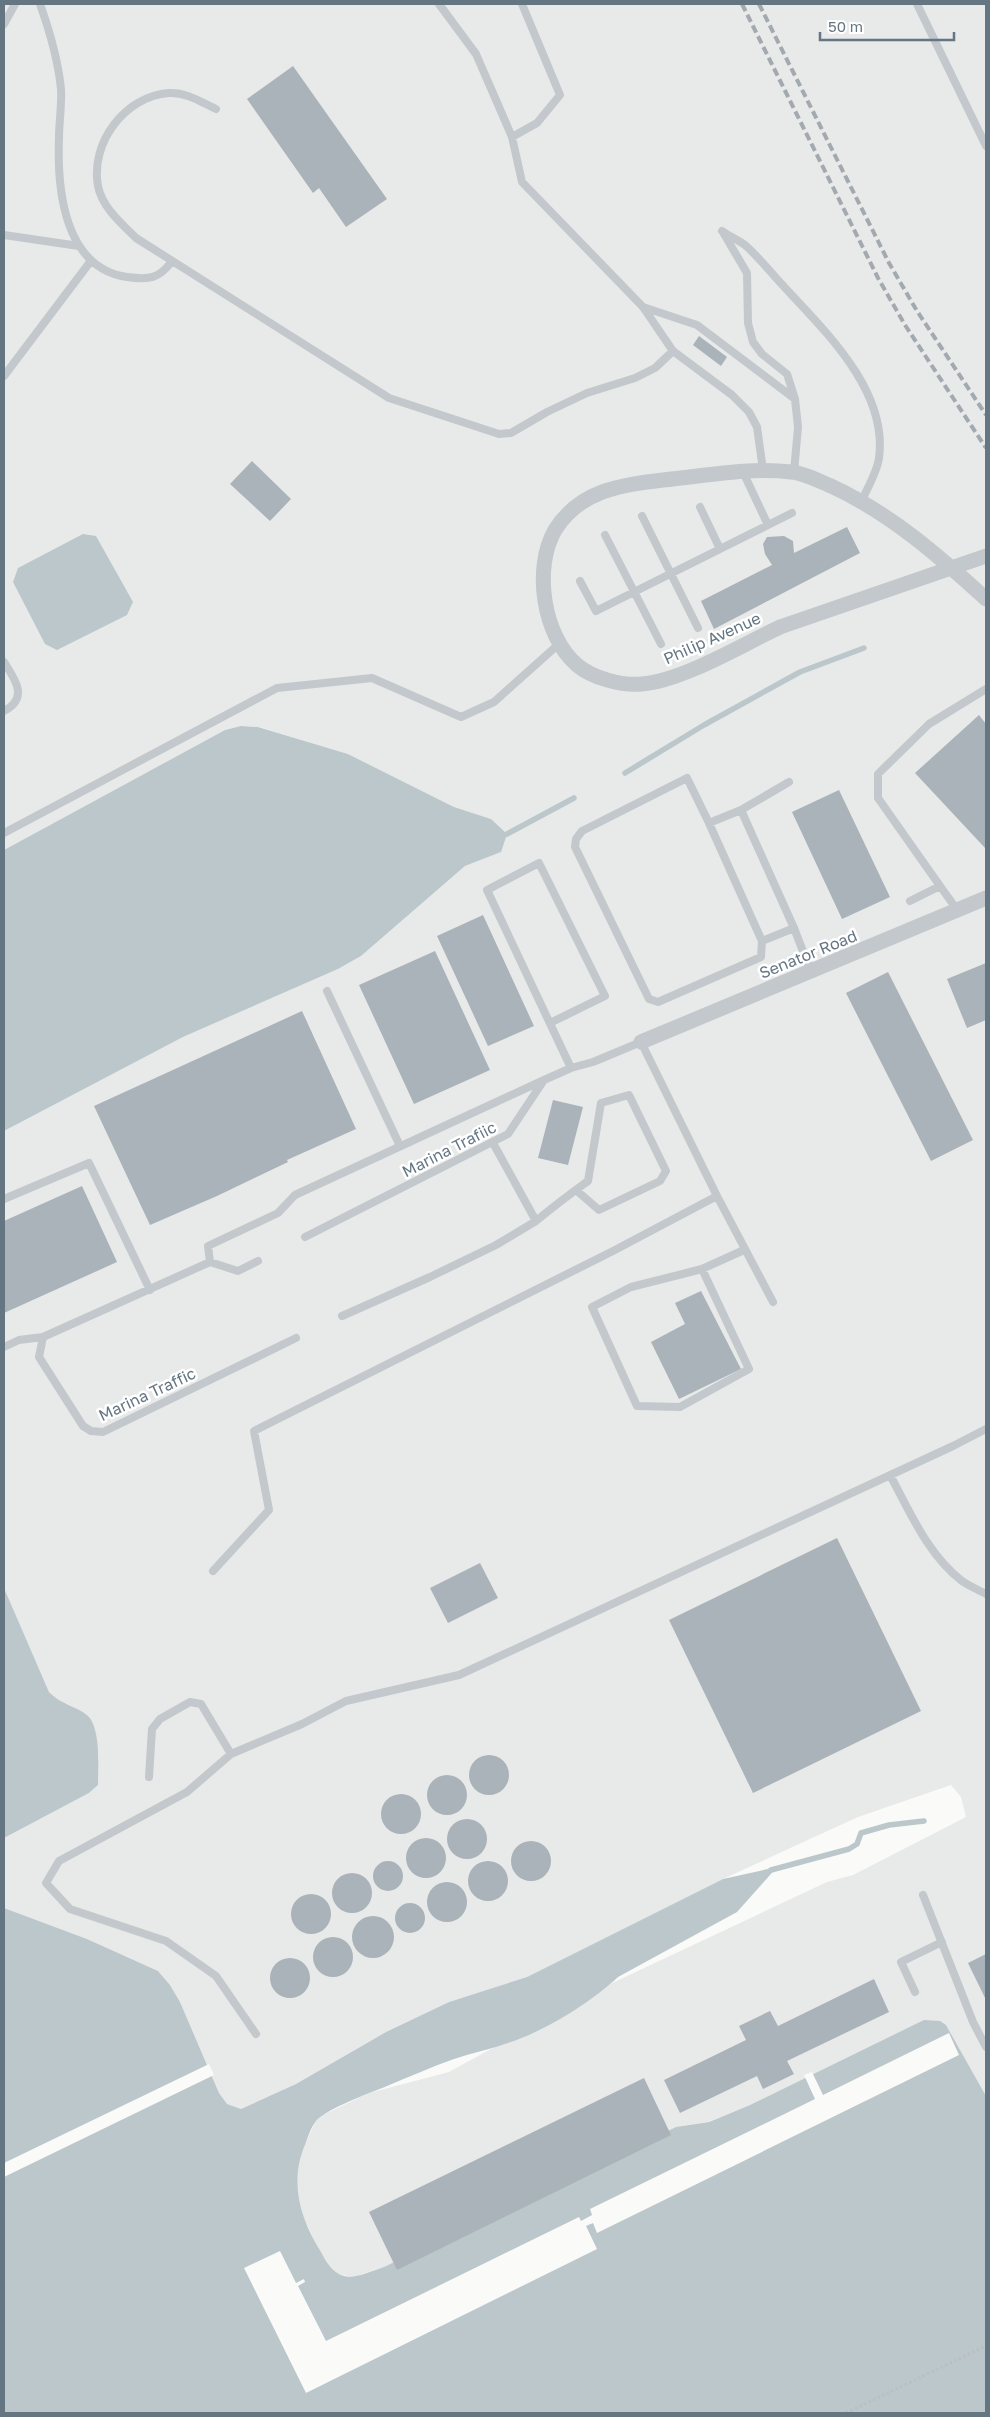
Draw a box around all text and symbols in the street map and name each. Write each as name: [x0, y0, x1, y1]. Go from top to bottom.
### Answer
scale bar: [820, 10, 954, 42]
text: 50 m: [828, 17, 863, 35]
street label: Philip Avenue: [660, 608, 764, 668]
street label: Senator Road: [756, 925, 860, 983]
street label: Marina Trafiic: [399, 1117, 500, 1181]
street label: Marina Traffic: [95, 1363, 199, 1425]

